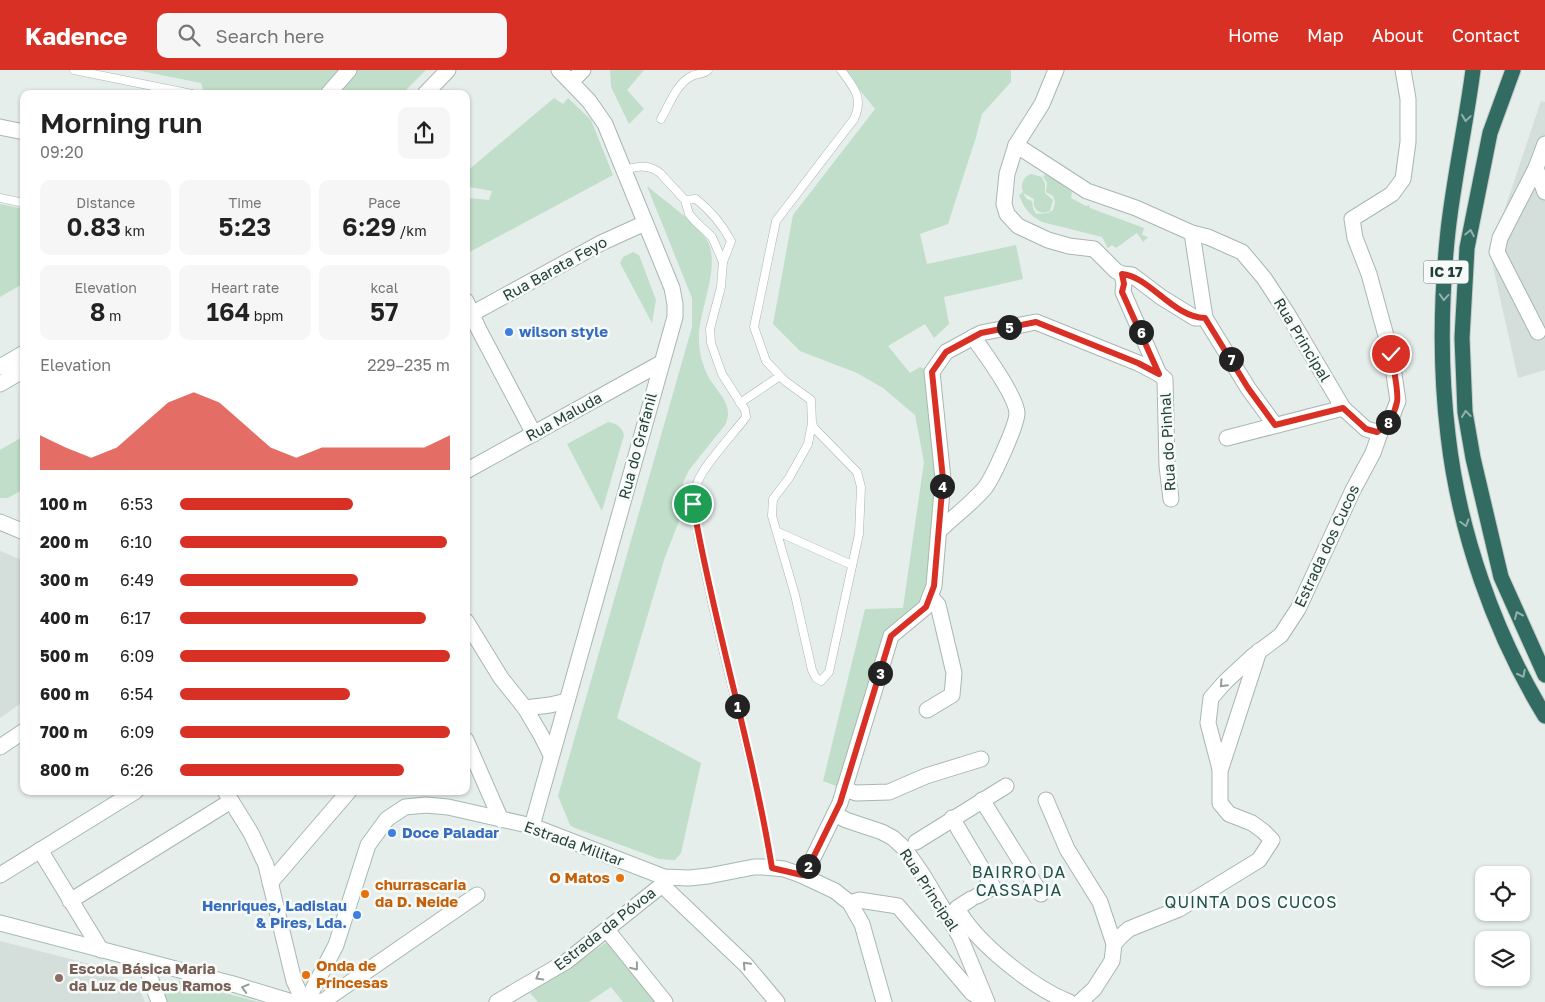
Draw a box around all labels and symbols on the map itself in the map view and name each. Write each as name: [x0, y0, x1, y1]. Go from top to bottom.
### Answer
one-way arrow: [1461, 115, 1472, 123]
one-way arrow: [1464, 229, 1475, 237]
street label: Rua Barata Feyo: [499, 232, 610, 304]
road number: IC 17: [1424, 260, 1468, 283]
one-way arrow: [1439, 293, 1450, 301]
street label: Rua Principal: [1271, 294, 1335, 385]
pin: 5: [996, 314, 1022, 340]
pin: 6: [1128, 320, 1154, 344]
place label: wilson style: [519, 322, 608, 340]
marker: wilson style: [503, 326, 515, 338]
pin: [1370, 333, 1412, 375]
pin: 7: [1218, 346, 1244, 372]
street label: Rua Maluda: [522, 388, 605, 444]
street label: Rua do Grafanil: [614, 390, 660, 501]
street label: Rua do Pinhal: [1155, 392, 1179, 492]
one-way arrow: [1461, 409, 1472, 417]
pin: 8: [1376, 410, 1400, 434]
pin: 4: [930, 474, 954, 498]
street label: Estrada dos Cucos: [1290, 481, 1362, 610]
pin: [672, 483, 714, 525]
one-way arrow: [1460, 518, 1470, 526]
one-way arrow: [1513, 611, 1524, 620]
pin: 3: [868, 660, 892, 686]
one-way arrow: [1516, 669, 1526, 678]
one-way arrow: [1220, 679, 1229, 688]
pin: 1: [724, 694, 750, 718]
street label: Estrada Militar: [522, 817, 627, 869]
place label: Doce Paladar: [402, 823, 499, 841]
marker: Doce Paladar: [386, 827, 398, 839]
street label: Rua Principal: [896, 845, 963, 934]
pin: 2: [796, 854, 820, 878]
district label: BAIRRO DA CASSAPIA: [972, 862, 1066, 900]
place label: O Matos: [549, 868, 610, 886]
marker: O Matos: [614, 872, 626, 884]
place label: churrascaria da D. Neide: [375, 875, 466, 910]
street label: Estrada da Póvoa: [550, 883, 659, 974]
marker: churrascaria da D. Neide: [359, 888, 371, 900]
district label: QUINTA DOS CUCOS: [1165, 892, 1337, 912]
place label: Henriques, Ladislau & Pires, Lda.: [202, 896, 347, 931]
marker: Henriques, Ladislau & Pires, Lda.: [351, 909, 363, 921]
place label: Onda de Princesas: [316, 956, 388, 991]
place label: Escola Básica Maria da Luz de Deus Ramos: [69, 959, 231, 994]
one-way arrow: [630, 961, 638, 970]
one-way arrow: [743, 962, 752, 971]
marker: Onda de Princesas: [300, 969, 312, 981]
one-way arrow: [536, 971, 545, 981]
marker: Escola Básica Maria da Luz de Deus Ramos: [53, 972, 65, 984]
one-way arrow: [241, 983, 250, 994]

